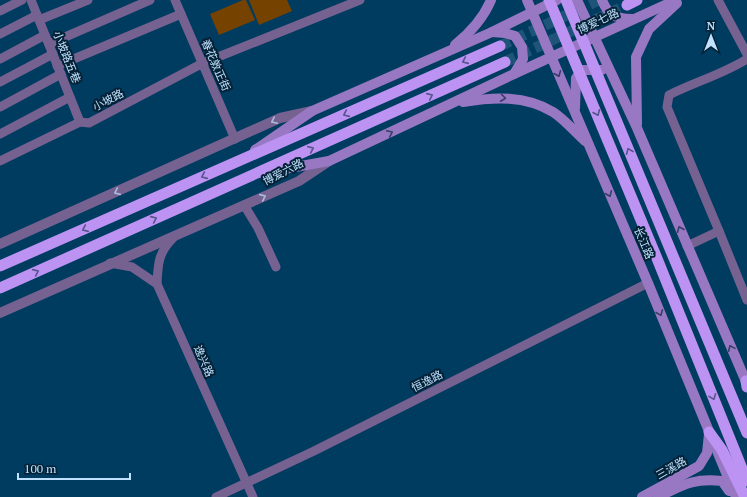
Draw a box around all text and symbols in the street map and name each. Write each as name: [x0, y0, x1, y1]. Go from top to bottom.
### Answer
street label: 博爱七路: [575, 5, 621, 37]
north arrow: [691, 16, 731, 56]
text: N: [707, 19, 716, 33]
street label: 小坡路五巷: [50, 29, 84, 85]
street label: 春花敦正街: [198, 37, 234, 93]
one-way arrow: [461, 57, 468, 65]
one-way arrow: [553, 70, 561, 77]
street label: 小坡路: [90, 86, 126, 114]
one-way arrow: [426, 92, 433, 100]
one-way arrow: [500, 93, 506, 102]
one-way arrow: [342, 109, 350, 117]
one-way arrow: [592, 109, 600, 117]
one-way arrow: [271, 116, 279, 124]
one-way arrow: [385, 130, 393, 138]
one-way arrow: [308, 145, 315, 153]
one-way arrow: [625, 148, 633, 155]
street label: 博爱六路: [260, 156, 306, 188]
one-way arrow: [201, 172, 208, 180]
one-way arrow: [114, 187, 121, 195]
one-way arrow: [604, 189, 612, 197]
one-way arrow: [260, 193, 267, 201]
one-way arrow: [150, 216, 158, 224]
one-way arrow: [82, 224, 90, 232]
street label: 长江路: [631, 225, 657, 261]
one-way arrow: [676, 225, 684, 232]
one-way arrow: [31, 269, 39, 277]
one-way arrow: [655, 309, 663, 317]
street label: 逸兴路: [191, 343, 217, 379]
one-way arrow: [728, 345, 736, 352]
street label: 恒逸路: [409, 367, 445, 395]
one-way arrow: [708, 393, 716, 400]
street label: 三溪路: [653, 454, 689, 482]
scale bar: [18, 455, 130, 481]
text: 100 m: [24, 461, 57, 476]

